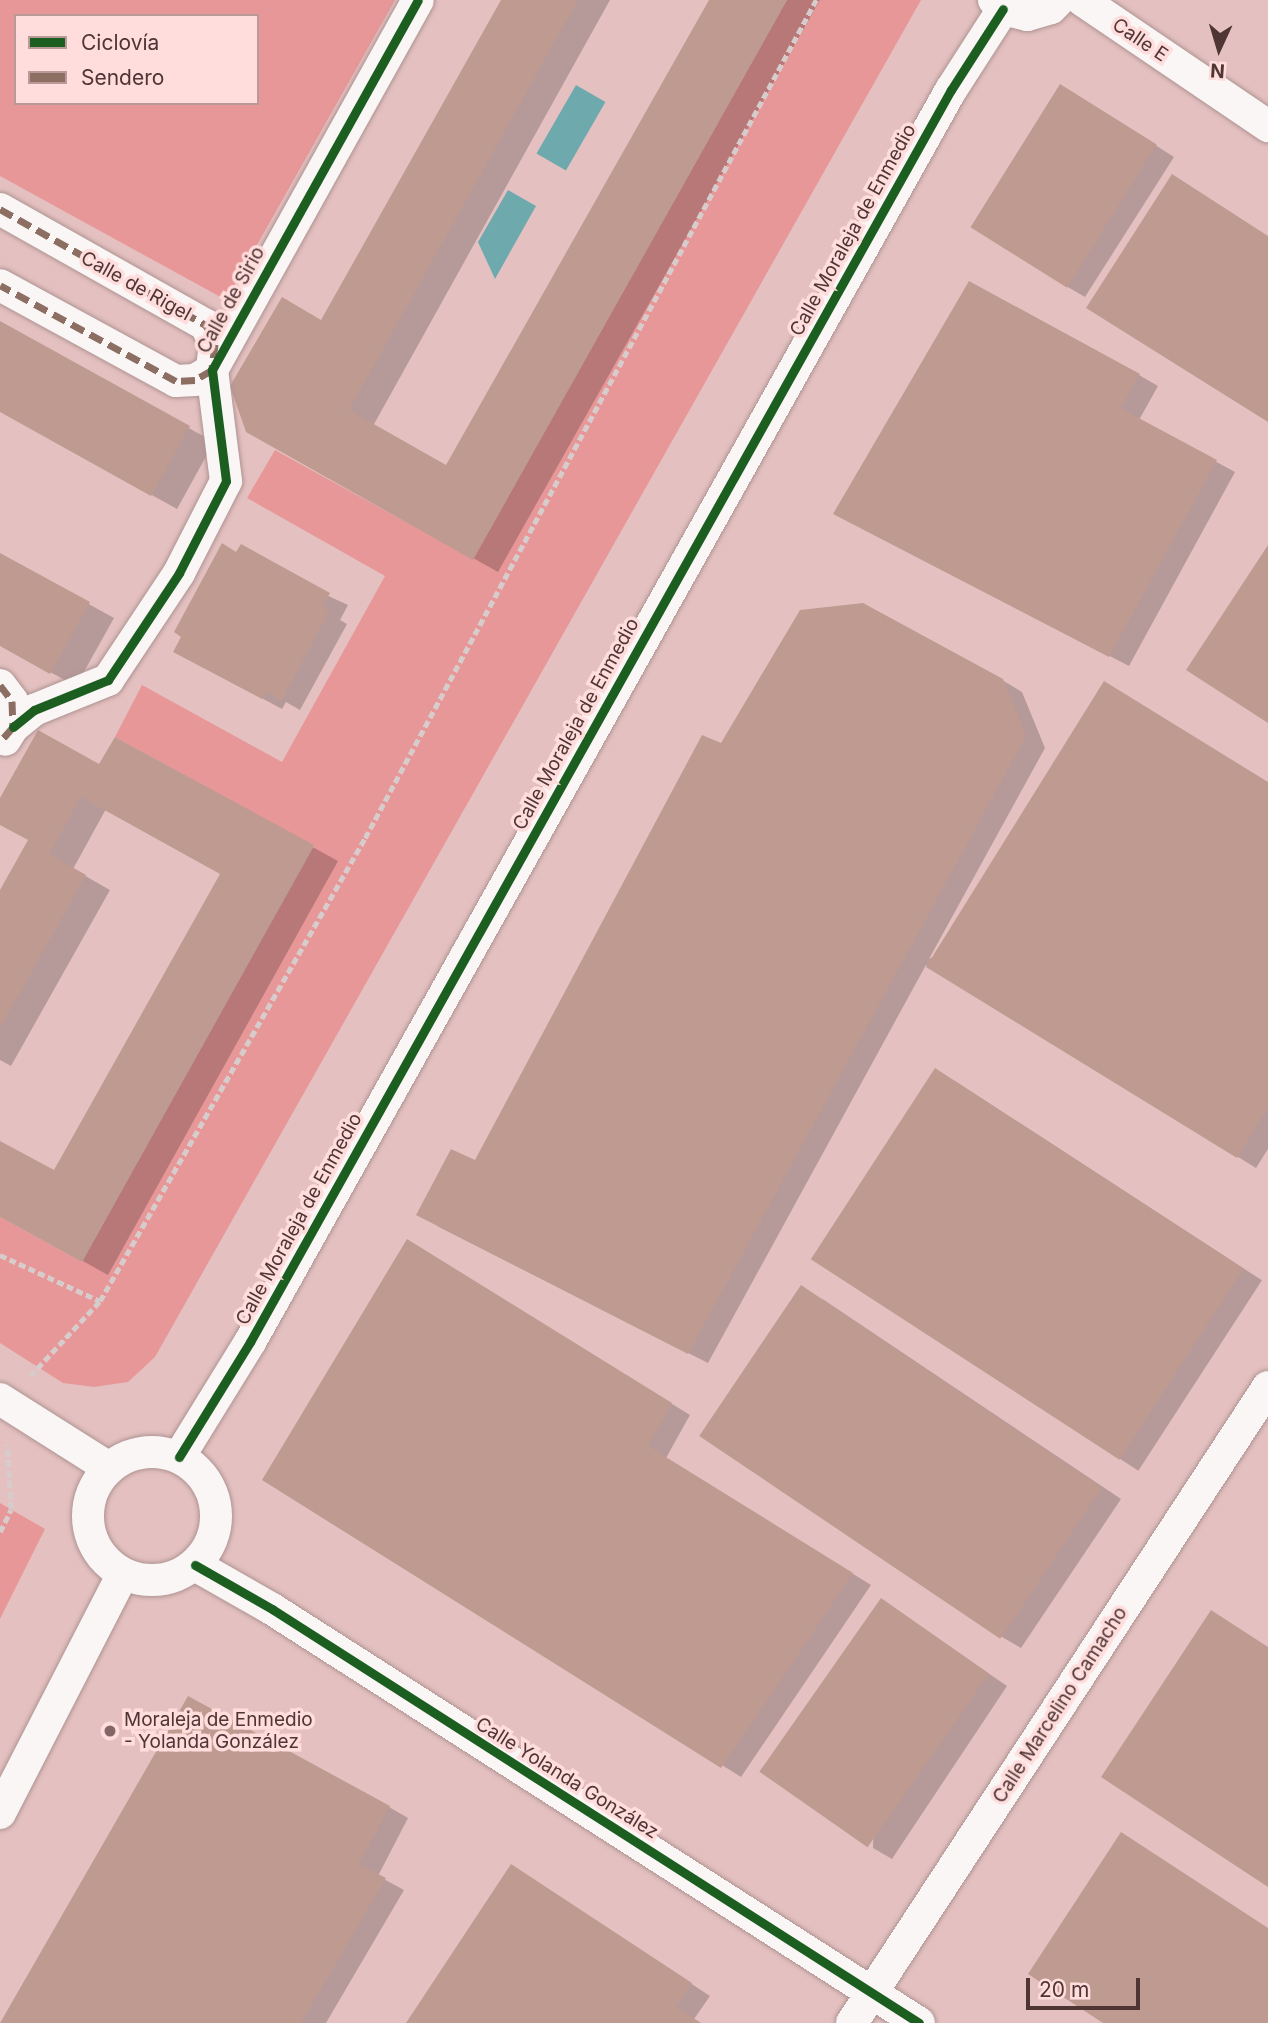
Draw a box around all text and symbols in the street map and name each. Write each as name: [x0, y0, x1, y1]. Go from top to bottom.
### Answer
street label: Calle E: [1108, 13, 1172, 67]
legend: [14, 14, 259, 105]
north arrow: [1184, 14, 1254, 84]
text: Ciclovía: [81, 30, 159, 55]
text: N: [1209, 58, 1226, 82]
text: Sendero: [81, 65, 164, 90]
street label: Calle Moraleja de Enmedio: [785, 120, 921, 340]
street label: Calle de Sirio: [192, 243, 270, 357]
street label: Calle de Rigel: [77, 246, 195, 326]
street label: Calle Moraleja de Enmedio: [508, 614, 644, 834]
street label: Calle Moraleja de Enmedio: [231, 1109, 367, 1329]
street label: Calle Marcelino Camacho: [988, 1603, 1132, 1807]
place label: Moraleja de Enmedio - Yolanda González: [124, 1709, 313, 1753]
street label: Calle Yolanda González: [471, 1712, 663, 1844]
marker: Moraleja de Enmedio - Yolanda González: [102, 1723, 118, 1739]
scale bar: [1030, 1964, 1144, 2008]
text: 20 m: [1039, 1977, 1089, 2002]

